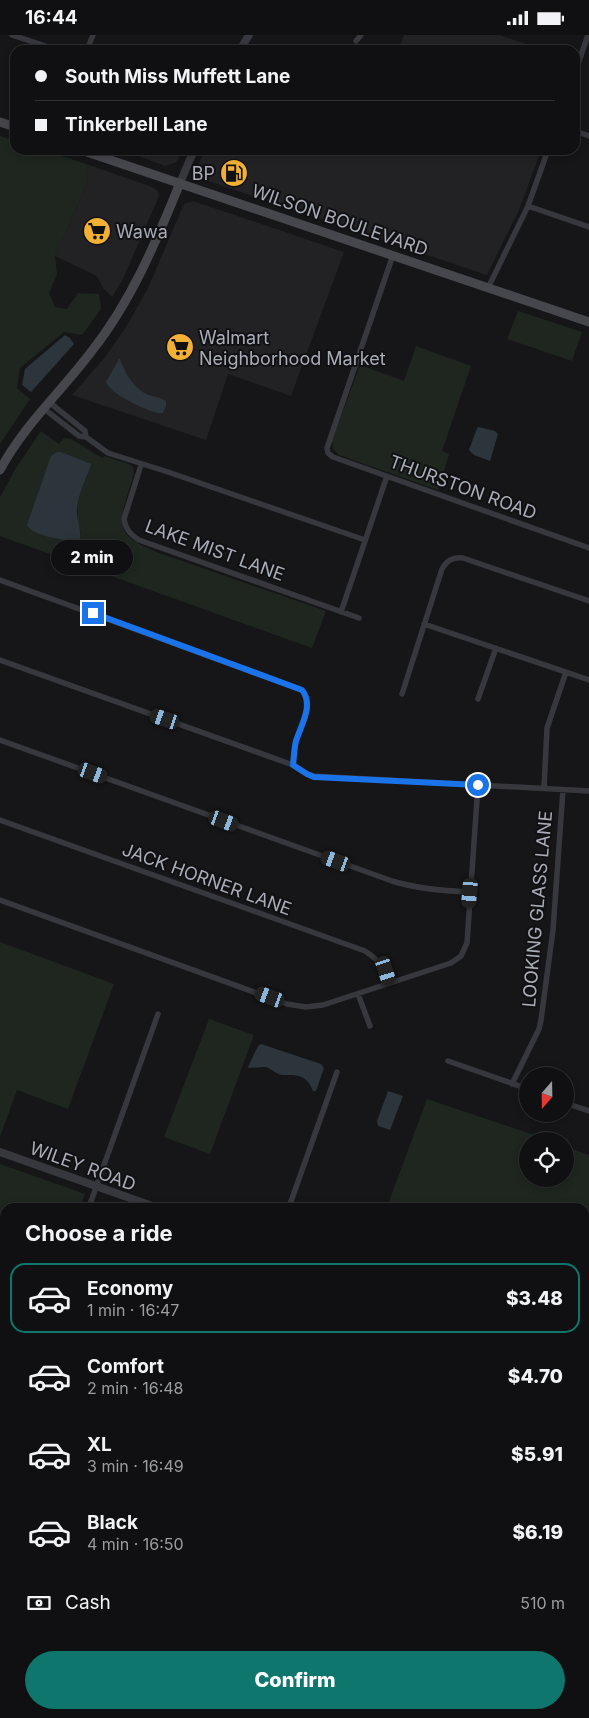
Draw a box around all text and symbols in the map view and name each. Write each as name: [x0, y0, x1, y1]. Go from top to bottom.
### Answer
text: 16:44: [25, 6, 78, 29]
text: South Miss Muffett Lane: [65, 65, 290, 88]
text: Tinkerbell Lane: [65, 113, 208, 136]
fuel station icon: BP: [219, 158, 249, 188]
place label: BP: [192, 163, 215, 184]
street label: WILSON BOULEVARD: [249, 180, 431, 260]
supermarket icon: Wawa: [82, 216, 112, 246]
place label: Wawa: [116, 221, 168, 242]
place label: Walmart Neighborhood Market: [199, 327, 386, 369]
supermarket icon: Walmart Neighborhood Market: [165, 332, 195, 362]
street label: THURSTON ROAD: [387, 451, 539, 523]
street label: LAKE MIST LANE: [142, 515, 288, 585]
callout: 2 min: [52, 541, 134, 575]
text: 2 min: [70, 547, 114, 567]
route end: [82, 602, 104, 624]
car: [148, 707, 181, 731]
car: [76, 761, 109, 785]
route start: [467, 774, 489, 796]
car: [207, 809, 240, 833]
street label: LOOKING GLASS LANE: [518, 810, 556, 1008]
street label: JACK HORNER LANE: [119, 839, 295, 919]
car: [319, 849, 352, 873]
car: [461, 877, 478, 909]
car: [374, 954, 397, 988]
car: [253, 985, 286, 1009]
north arrow: [519, 1067, 574, 1123]
map controls: [519, 1067, 574, 1187]
button: locate: [519, 1132, 574, 1187]
street label: WILEY ROAD: [27, 1137, 139, 1195]
text: Choose a ride: [25, 1220, 173, 1246]
icon: car: [27, 1276, 72, 1321]
text: Economy: [87, 1277, 173, 1300]
text: $3.48: [506, 1287, 563, 1310]
text: 1 min · 16:47: [87, 1300, 179, 1320]
icon: car: [27, 1354, 72, 1399]
text: Comfort: [87, 1355, 164, 1378]
text: $4.70: [508, 1365, 563, 1388]
text: 2 min · 16:48: [87, 1378, 183, 1398]
icon: car: [27, 1432, 72, 1477]
text: XL: [87, 1433, 112, 1456]
text: $5.91: [511, 1443, 563, 1466]
text: 3 min · 16:49: [87, 1456, 184, 1476]
icon: car: [27, 1510, 72, 1555]
text: Black: [87, 1511, 138, 1534]
text: $6.19: [513, 1521, 563, 1544]
text: 4 min · 16:50: [87, 1534, 184, 1554]
icon: cash: [25, 1589, 53, 1617]
text: Cash: [65, 1591, 111, 1614]
text: 510 m: [520, 1593, 565, 1613]
button: Confirm: [25, 1651, 565, 1709]

